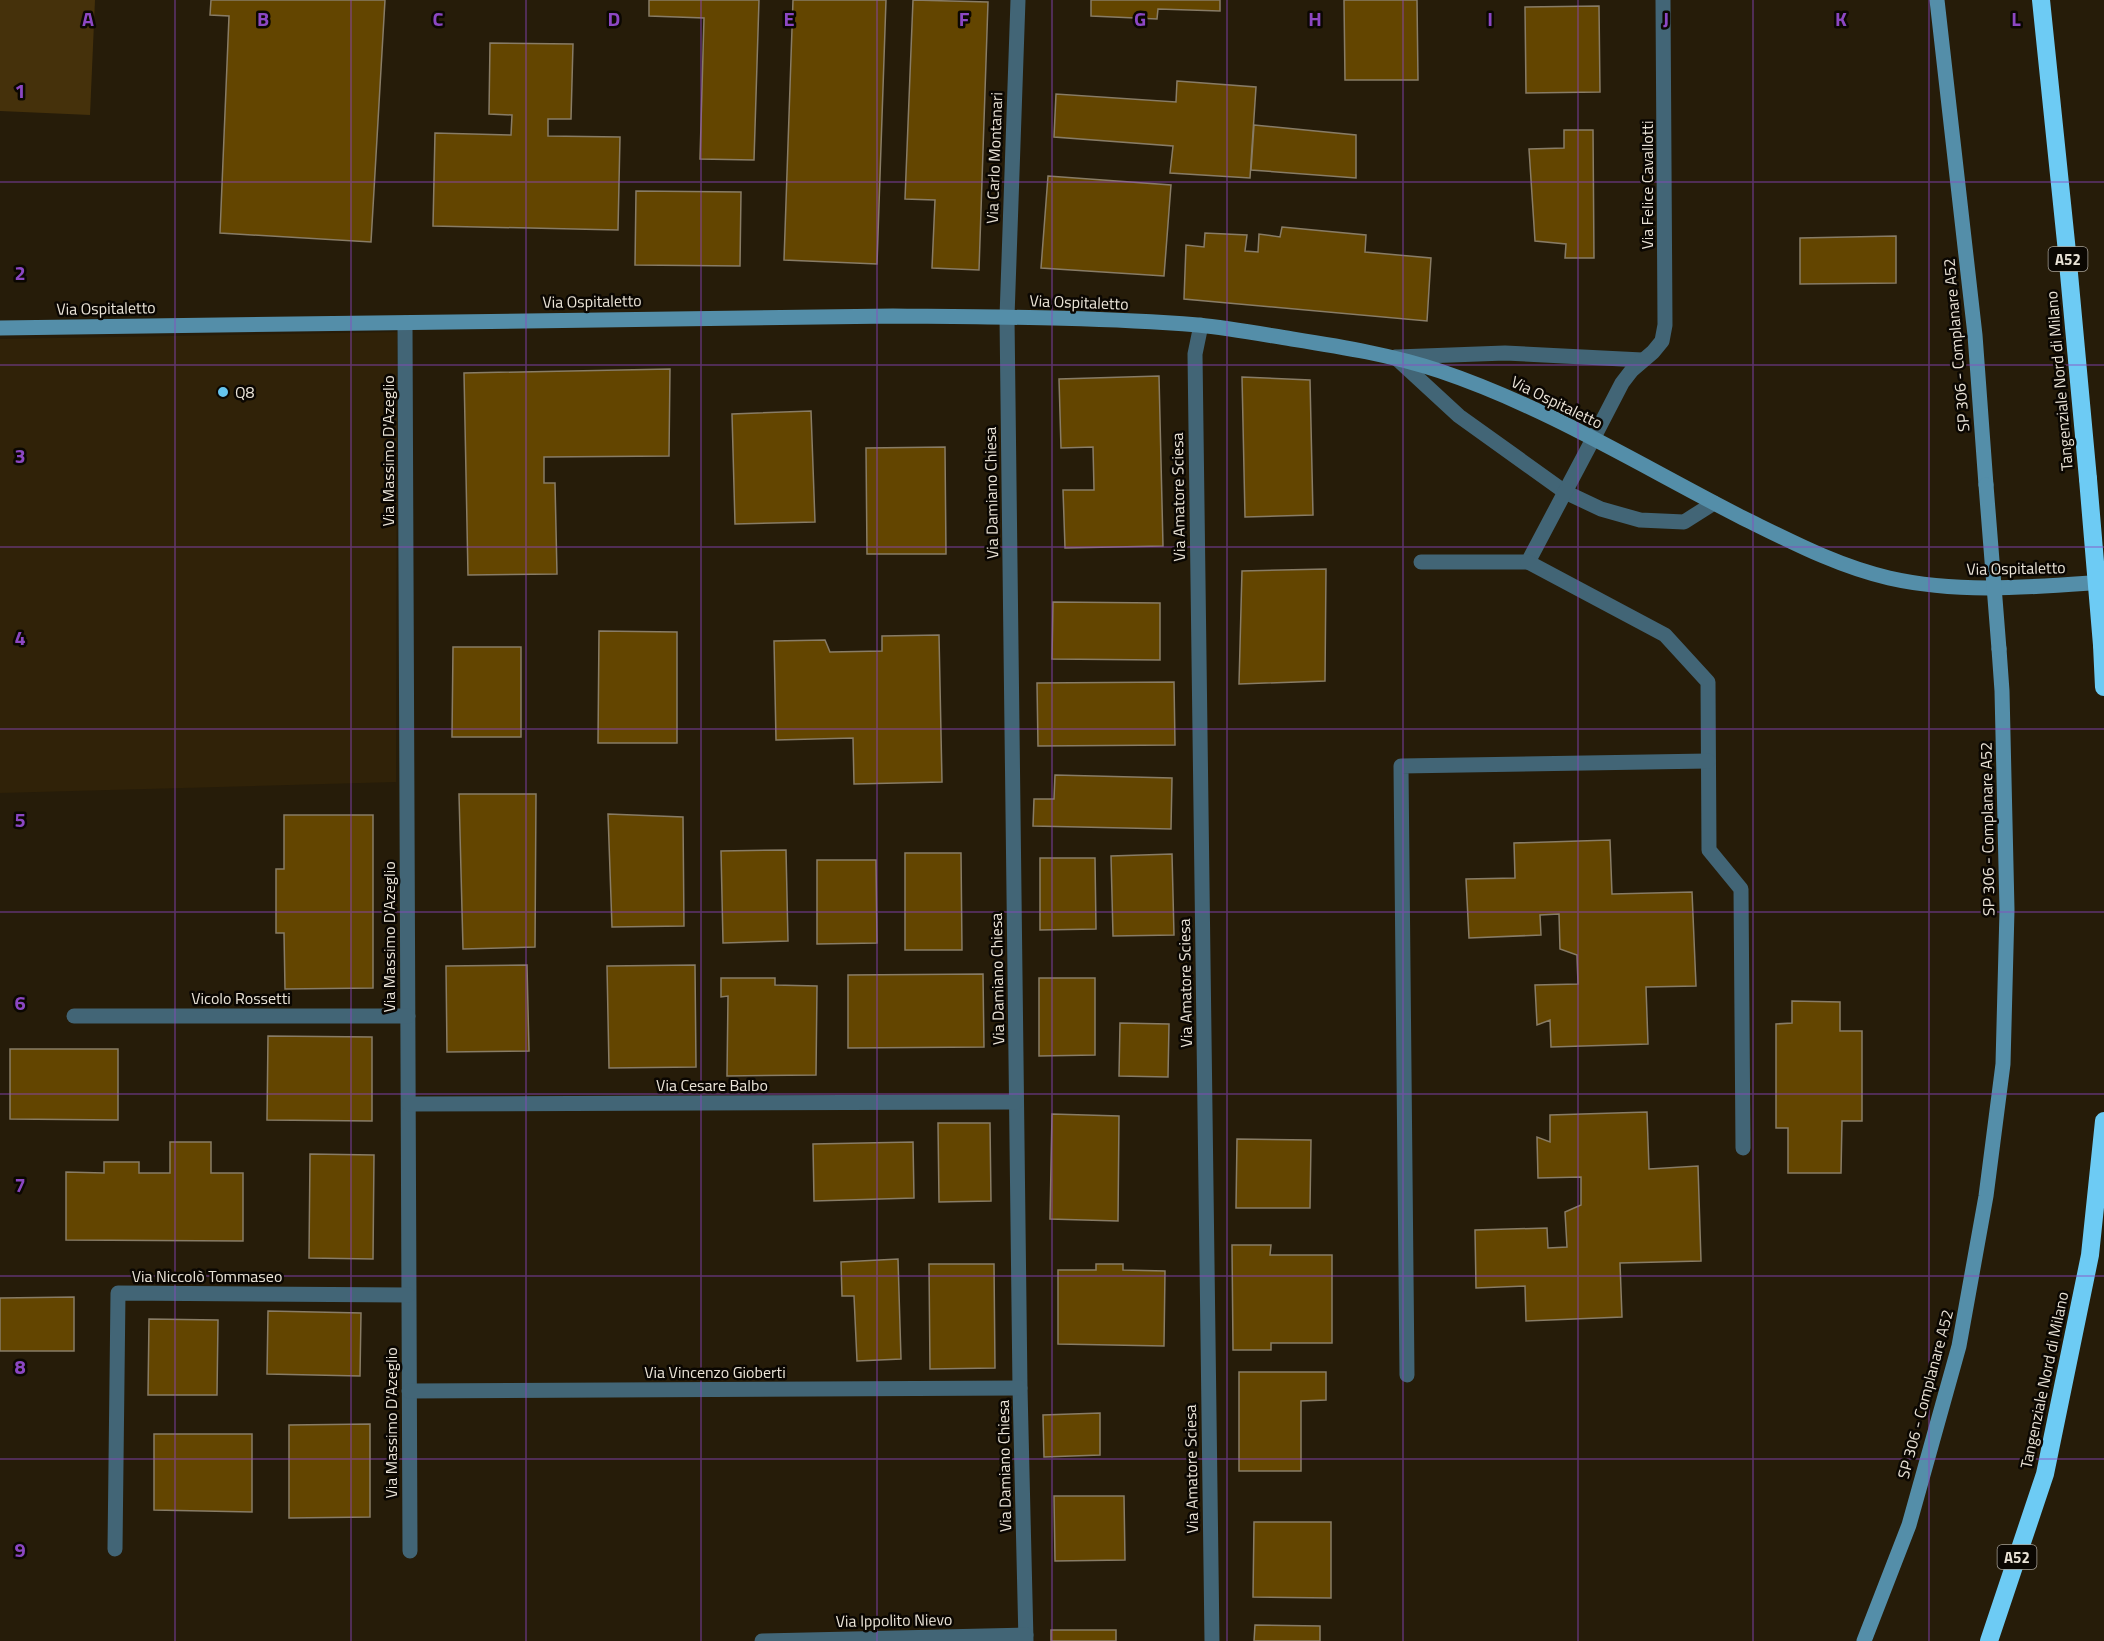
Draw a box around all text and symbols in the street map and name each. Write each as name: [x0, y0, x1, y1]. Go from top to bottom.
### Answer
text: A: [82, 3, 94, 34]
text: B: [257, 3, 269, 34]
text: C: [433, 3, 444, 34]
text: D: [608, 3, 620, 34]
text: E: [783, 3, 795, 34]
text: F: [959, 3, 970, 34]
text: G: [1134, 3, 1146, 34]
text: H: [1308, 3, 1322, 34]
text: I: [1487, 3, 1493, 34]
text: J: [1663, 3, 1669, 34]
text: K: [1835, 3, 1847, 34]
text: L: [2011, 3, 2021, 34]
text: 1: [14, 75, 26, 106]
street label: Via Carlo Montanari: [980, 92, 1008, 224]
street label: Via Felice Cavallotti: [1635, 121, 1659, 249]
road number: A52: [2048, 247, 2088, 271]
text: 2: [14, 257, 26, 288]
street label: SP 306 - Complanare A52: [1936, 257, 1976, 433]
street label: Via Ospitaletto: [542, 288, 642, 314]
street label: Via Ospitaletto: [1029, 288, 1129, 316]
street label: Tangenziale Nord di Milano: [2039, 290, 2079, 472]
street label: Via Ospitaletto: [56, 295, 156, 321]
street label: Via Ospitaletto: [1507, 369, 1607, 435]
street label: Via Massimo D'Azeglio: [376, 375, 400, 527]
place label: Q8: [235, 380, 255, 404]
marker: Q8: [216, 385, 230, 399]
street label: Via Damiano Chiesa: [978, 427, 1004, 559]
street label: Via Amatore Sciesa: [1165, 432, 1191, 562]
text: 3: [14, 440, 26, 471]
street label: Via Ospitaletto: [1966, 555, 2066, 581]
text: 4: [14, 622, 26, 653]
street label: SP 306 - Complanare A52: [1973, 742, 2001, 916]
text: 5: [14, 804, 26, 835]
street label: Via Massimo D'Azeglio: [377, 861, 401, 1013]
street label: Via Damiano Chiesa: [984, 913, 1010, 1045]
street label: Via Amatore Sciesa: [1172, 918, 1198, 1048]
street label: Vicolo Rossetti: [191, 986, 291, 1010]
text: 6: [14, 987, 26, 1018]
street label: Via Cesare Balbo: [656, 1073, 768, 1097]
text: 7: [14, 1169, 26, 1200]
street label: Via Niccolò Tommaseo: [132, 1264, 282, 1288]
street label: Tangenziale Nord di Milano: [2014, 1289, 2074, 1471]
street label: SP 306 - Complanare A52: [1891, 1307, 1959, 1481]
street label: Via Massimo D'Azeglio: [379, 1347, 403, 1499]
text: 8: [14, 1351, 26, 1382]
street label: Via Vincenzo Gioberti: [644, 1360, 786, 1384]
street label: Via Damiano Chiesa: [991, 1400, 1017, 1532]
street label: Via Amatore Sciesa: [1178, 1404, 1204, 1534]
text: 9: [14, 1534, 26, 1565]
road number: A52: [1998, 1545, 2036, 1569]
street label: Via Ippolito Nievo: [835, 1607, 953, 1633]

